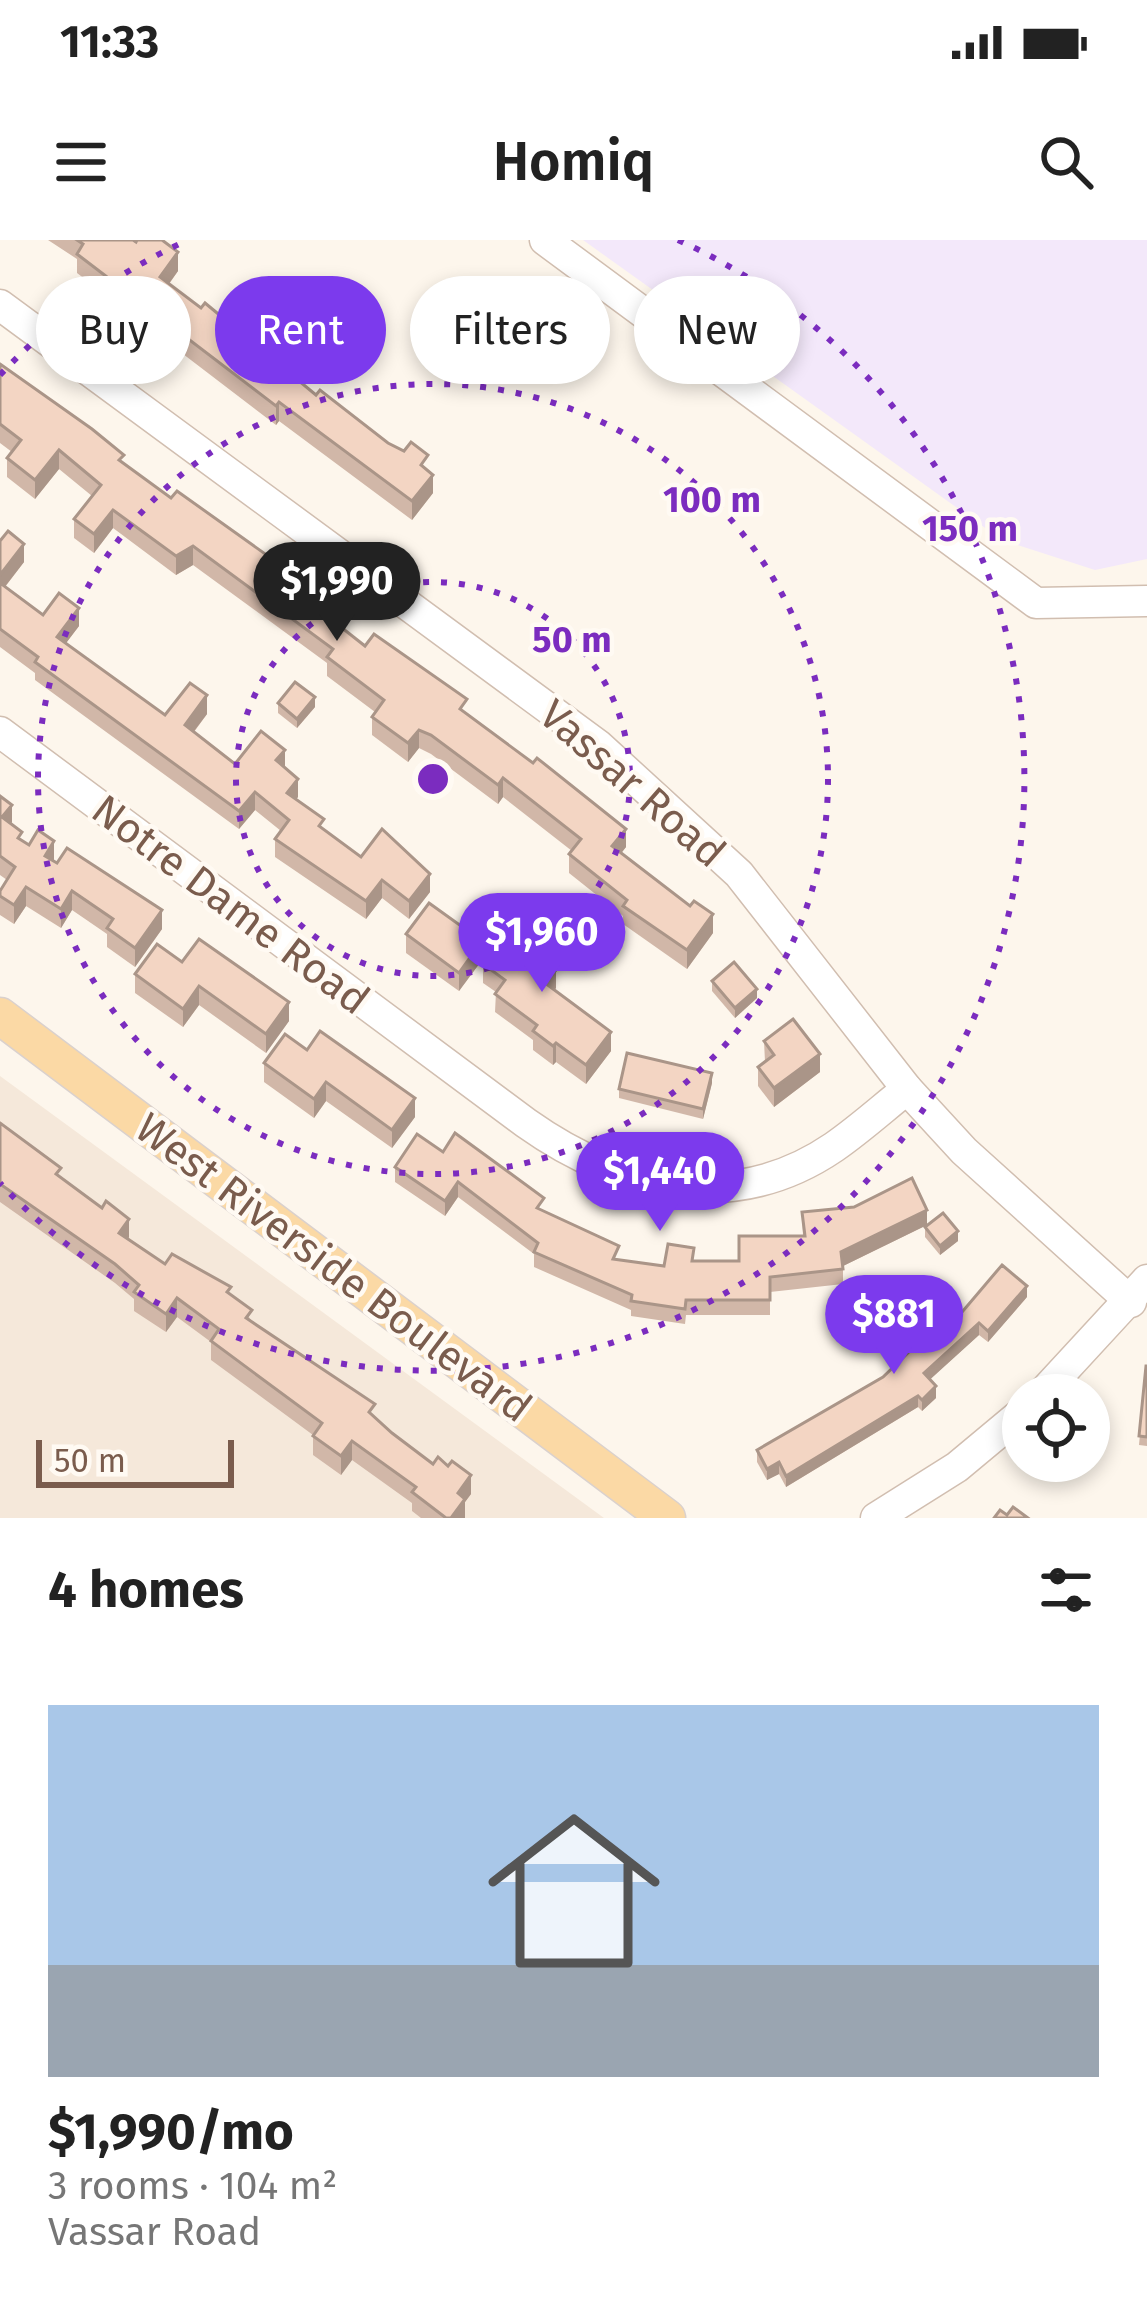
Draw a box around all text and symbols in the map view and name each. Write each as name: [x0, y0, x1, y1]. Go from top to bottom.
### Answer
text: 11:33: [60, 15, 159, 69]
icon: menu: [48, 129, 114, 195]
icon: search: [1033, 129, 1099, 195]
text: Homiq: [493, 130, 654, 194]
chip: Buy: [36, 276, 191, 384]
chip: Rent: [215, 276, 386, 384]
chip: Filters: [410, 276, 610, 384]
chip: New: [634, 276, 800, 384]
text: 100 m: [663, 478, 761, 522]
text: 150 m: [922, 507, 1018, 551]
pin: $1,990: [239, 542, 435, 644]
text: $1,990: [280, 558, 394, 604]
text: 50 m: [532, 618, 612, 662]
street label: Vassar Road: [529, 690, 735, 878]
centre of rings: [412, 758, 454, 800]
street label: Notre Dame Road: [82, 784, 379, 1025]
pin: $1,960: [444, 893, 640, 995]
text: $1,960: [485, 909, 599, 955]
street label: West Riverside Boulevard: [126, 1103, 541, 1433]
pin: $1,440: [562, 1132, 758, 1234]
text: $1,440: [603, 1148, 717, 1194]
pin: $881: [823, 1275, 965, 1377]
text: $881: [852, 1291, 936, 1337]
map controls: [1002, 1374, 1110, 1482]
button: locate: [1002, 1374, 1110, 1482]
scale bar: [36, 1434, 234, 1487]
text: 50 m: [54, 1441, 126, 1481]
icon: filters: [1033, 1557, 1099, 1623]
text: 4 homes: [48, 1559, 244, 1621]
icon: home: [466, 1783, 682, 1999]
text: $1,990/mo: [48, 2101, 294, 2163]
text: 3 rooms · 104 m²: [48, 2163, 337, 2209]
text: Vassar Road: [48, 2209, 261, 2255]

